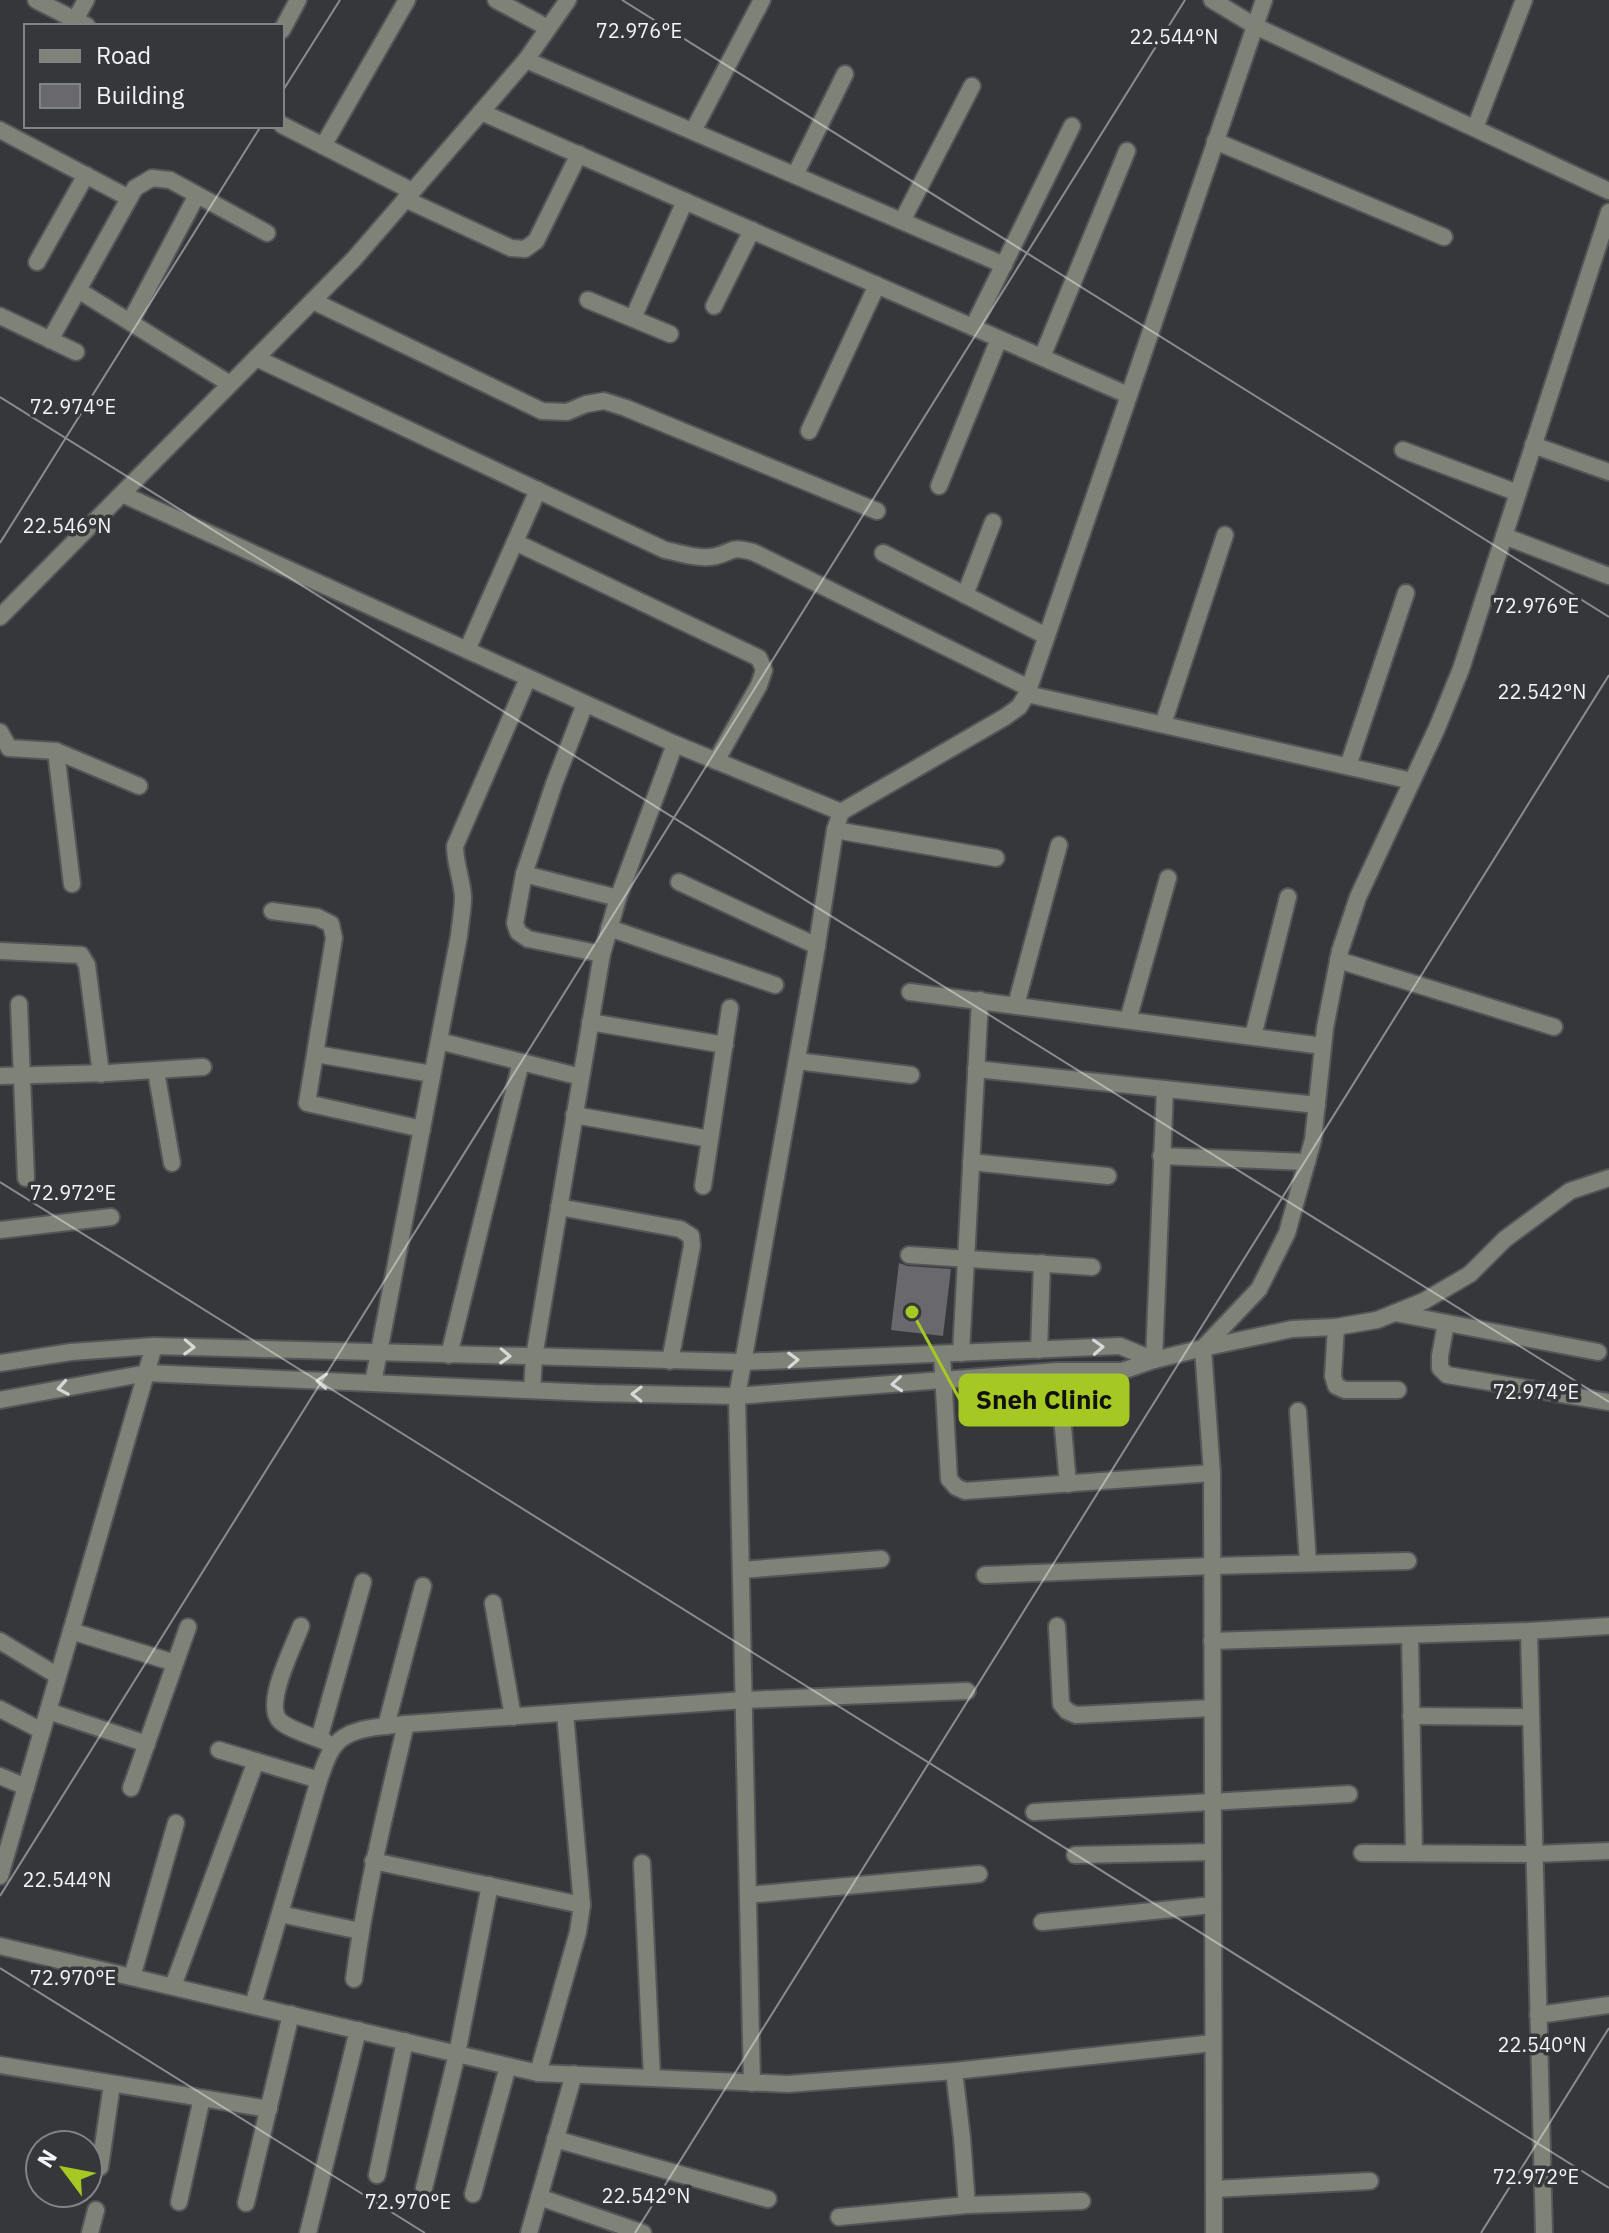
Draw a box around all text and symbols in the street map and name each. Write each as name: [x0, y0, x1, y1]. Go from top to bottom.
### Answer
text: 72.976°E: [596, 17, 682, 44]
text: 22.544°N: [1130, 23, 1218, 50]
legend: [24, 24, 284, 128]
text: Road: [96, 39, 151, 71]
text: Building: [96, 79, 184, 111]
text: 72.974°E: [30, 393, 116, 420]
text: 22.546°N: [23, 512, 111, 539]
text: 72.976°E: [1493, 592, 1579, 619]
text: 22.542°N: [1498, 678, 1586, 705]
text: 72.972°E: [30, 1179, 116, 1206]
one-way arrow: [183, 1339, 196, 1356]
one-way arrow: [1092, 1339, 1105, 1356]
one-way arrow: [499, 1348, 512, 1365]
one-way arrow: [787, 1352, 800, 1369]
one-way arrow: [315, 1373, 328, 1390]
one-way arrow: [890, 1375, 903, 1392]
callout: Sneh Clinic: [960, 1375, 1128, 1425]
text: 72.974°E: [1493, 1378, 1579, 1405]
one-way arrow: [56, 1379, 70, 1396]
text: Sneh Clinic: [976, 1382, 1112, 1416]
one-way arrow: [630, 1385, 643, 1403]
text: 22.544°N: [23, 1866, 111, 1893]
text: 72.970°E: [30, 1964, 116, 1991]
text: 22.540°N: [1498, 2031, 1586, 2058]
north arrow: [24, 2129, 104, 2209]
text: N: [30, 2144, 63, 2173]
text: 72.972°E: [1493, 2163, 1579, 2190]
text: 22.542°N: [602, 2182, 690, 2209]
text: 72.970°E: [365, 2188, 451, 2215]

